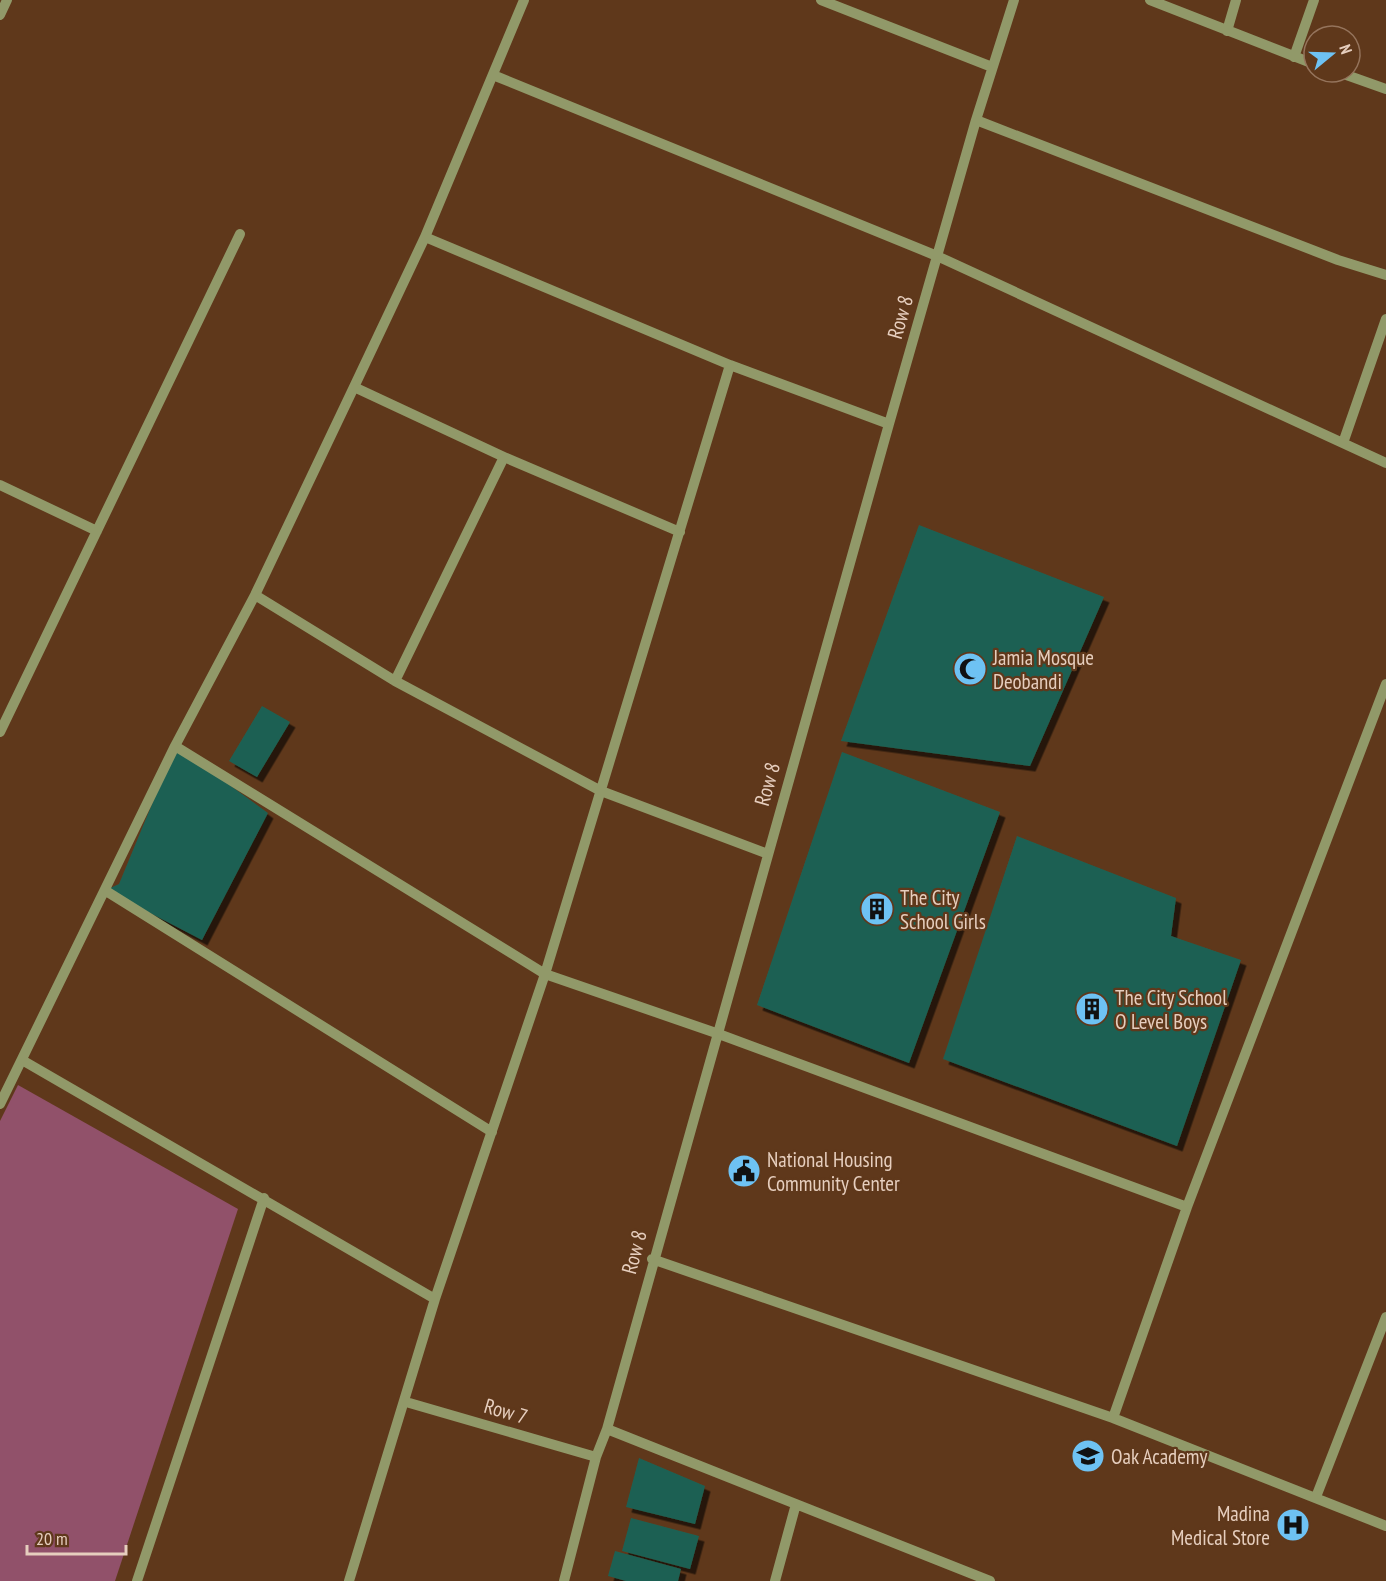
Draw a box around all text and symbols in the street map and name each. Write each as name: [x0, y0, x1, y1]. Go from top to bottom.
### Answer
north arrow: [1302, 24, 1362, 84]
text: N: [1335, 42, 1357, 56]
street label: Row 8: [881, 292, 919, 342]
place label: Jamia Mosque Deobandi: [992, 644, 1094, 695]
mosque icon: Jamia Mosque Deobandi: [952, 651, 988, 687]
street label: Row 8: [748, 759, 786, 809]
place label: The City School Girls: [900, 884, 986, 935]
building icon: The City School Girls: [859, 891, 895, 927]
place label: The City School O Level Boys: [1115, 984, 1227, 1035]
building icon: The City School O Level Boys: [1074, 991, 1110, 1027]
place label: National Housing Community Center: [767, 1146, 900, 1197]
public building icon: National Housing Community Center: [726, 1153, 762, 1189]
street label: Row 8: [615, 1227, 653, 1277]
street label: Row 7: [481, 1392, 531, 1430]
school or university icon: Oak Academy: [1070, 1438, 1106, 1474]
place label: Oak Academy: [1111, 1443, 1207, 1470]
place label: Madina Medical Store: [1171, 1500, 1270, 1551]
hospital icon: Madina Medical Store: [1275, 1507, 1311, 1543]
scale bar: [27, 1518, 126, 1556]
text: 20 m: [36, 1527, 68, 1550]

